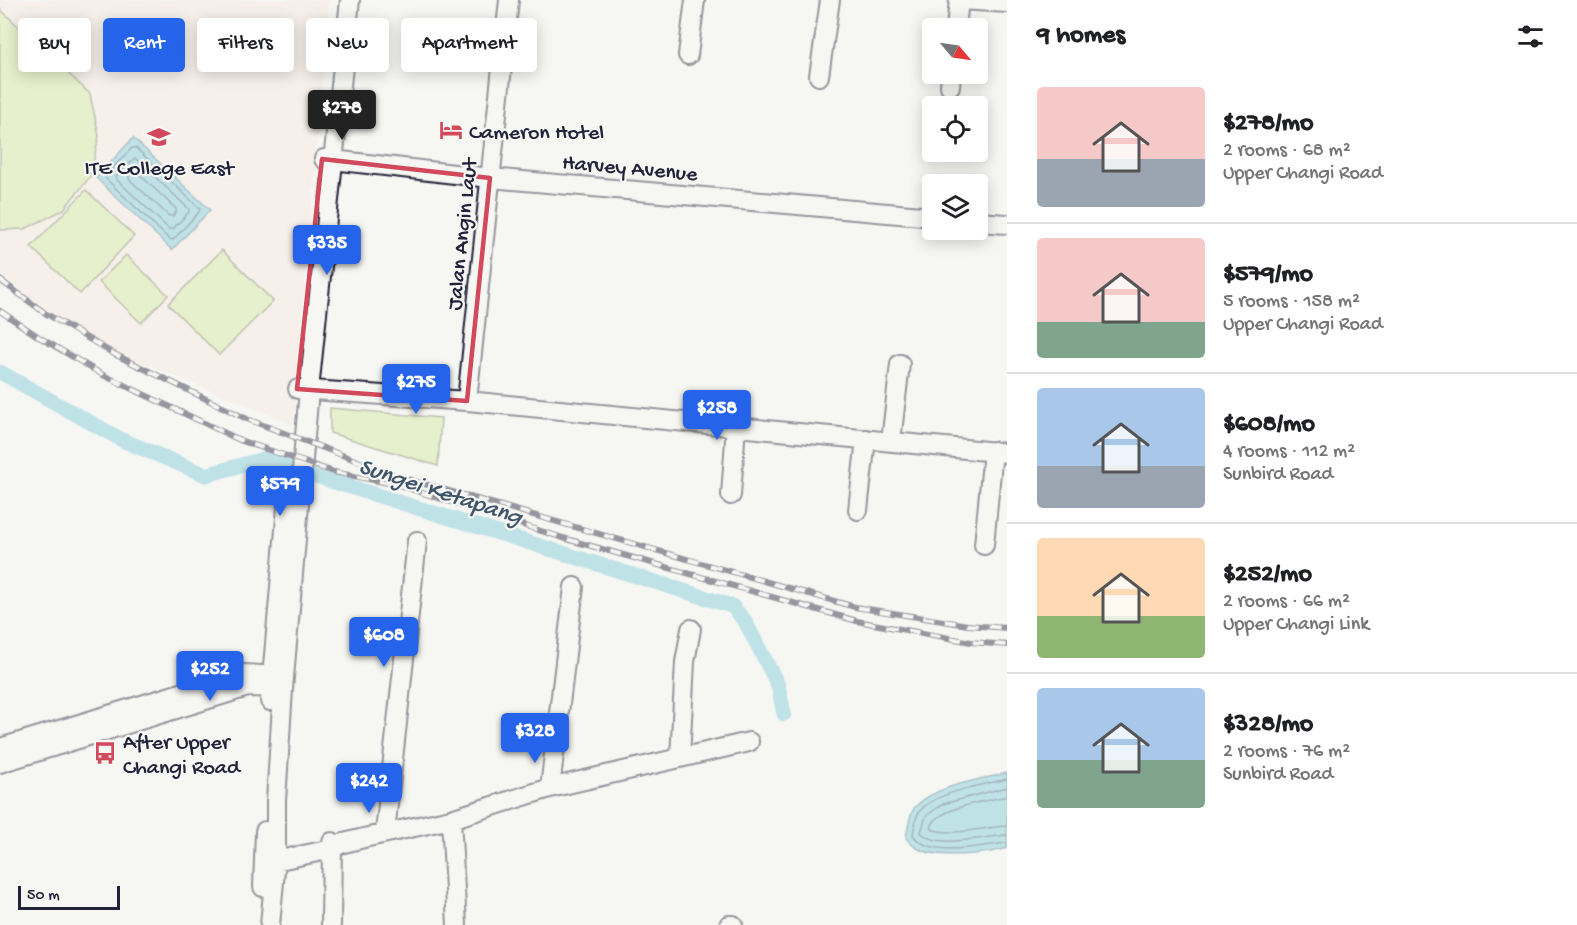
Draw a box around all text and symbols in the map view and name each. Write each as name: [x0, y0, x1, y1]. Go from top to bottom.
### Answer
chip: Buy: [18, 18, 91, 72]
chip: Rent: [103, 18, 185, 72]
chip: Filters: [197, 18, 294, 72]
chip: New: [306, 18, 389, 72]
chip: Apartment: [401, 18, 537, 72]
north arrow: [922, 18, 988, 84]
map controls: [922, 18, 988, 240]
icon: filters: [1514, 20, 1547, 53]
text: 9 homes: [1037, 21, 1125, 52]
pin: $278: [306, 90, 378, 141]
button: locate: [922, 96, 988, 162]
text: $278: [322, 98, 362, 121]
text: $278/mo: [1223, 109, 1313, 140]
icon: home: [1085, 111, 1157, 183]
hotel icon: Cameron Hotel: [438, 117, 464, 143]
place label: Cameron Hotel: [469, 121, 604, 147]
school or university icon: ITE College East: [146, 124, 172, 150]
text: 2 rooms · 68 m²: [1223, 140, 1351, 163]
street label: Harvey Avenue: [561, 151, 699, 189]
street label: Jalan Angin Laut: [443, 155, 485, 312]
place label: ITE College East: [84, 157, 236, 183]
text: Upper Changi Road: [1223, 163, 1383, 186]
button: layers: [922, 174, 988, 240]
pin: $335: [291, 225, 363, 276]
text: $335: [307, 233, 347, 256]
text: $579/mo: [1223, 260, 1313, 291]
icon: home: [1085, 262, 1157, 334]
text: 5 rooms · 158 m²: [1223, 291, 1360, 314]
text: Upper Changi Road: [1223, 314, 1383, 337]
pin: $275: [380, 364, 452, 415]
text: $275: [396, 372, 436, 395]
pin: $258: [681, 390, 753, 441]
text: $258: [697, 398, 737, 421]
text: $608/mo: [1223, 410, 1315, 441]
icon: home: [1085, 412, 1157, 484]
text: 4 rooms · 112 m²: [1223, 441, 1355, 464]
water label: Sungei Ketapang: [355, 453, 526, 534]
text: Sunbird Road: [1223, 464, 1333, 487]
pin: $579: [244, 466, 316, 517]
text: $579: [260, 474, 300, 497]
text: $252/mo: [1223, 560, 1312, 591]
icon: home: [1085, 562, 1157, 634]
text: 2 rooms · 66 m²: [1223, 591, 1350, 614]
text: Upper Changi Link: [1223, 614, 1369, 637]
pin: $608: [348, 617, 420, 668]
text: $608: [363, 625, 405, 648]
pin: $252: [174, 651, 246, 702]
text: $252: [190, 659, 230, 682]
text: $328/mo: [1223, 710, 1313, 741]
icon: home: [1085, 712, 1157, 784]
pin: $328: [499, 713, 571, 764]
text: $328: [515, 721, 555, 744]
place label: After Upper Changi Road: [123, 731, 242, 782]
bus stop icon: After Upper Changi Road: [92, 740, 118, 766]
text: 2 rooms · 76 m²: [1223, 741, 1350, 764]
pin: $242: [333, 763, 405, 814]
text: Sunbird Road: [1223, 764, 1333, 787]
text: $242: [350, 771, 388, 794]
scale bar: [18, 883, 120, 910]
text: 50 m: [27, 887, 60, 906]

